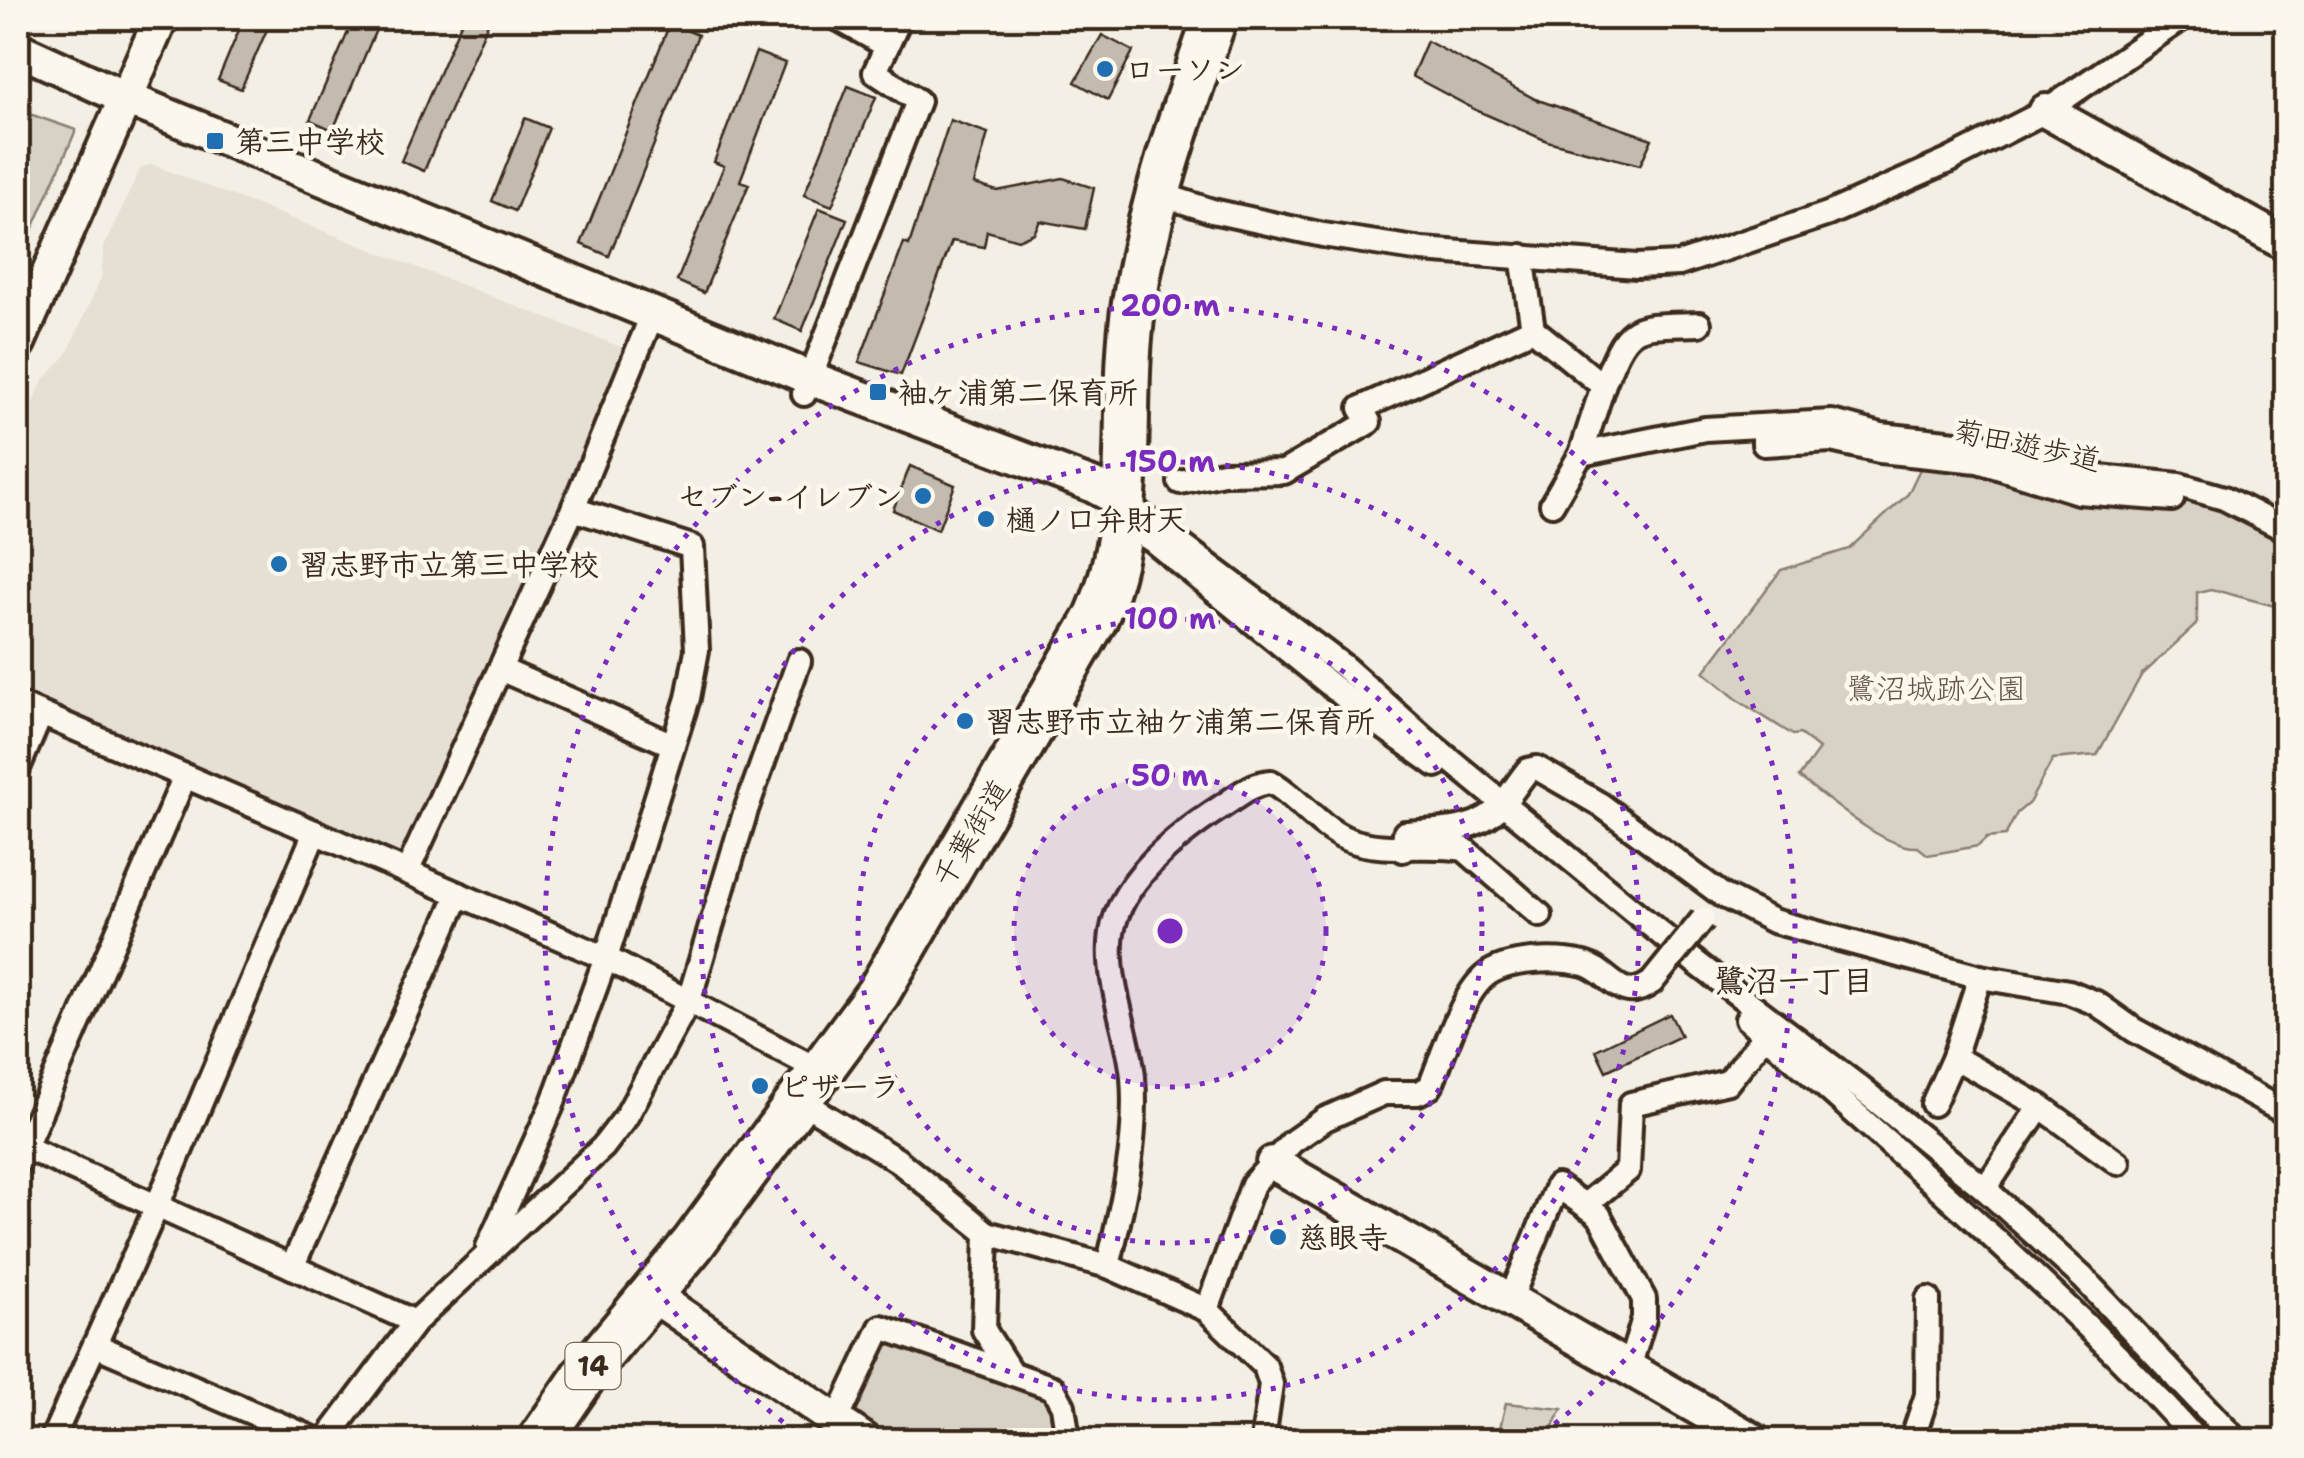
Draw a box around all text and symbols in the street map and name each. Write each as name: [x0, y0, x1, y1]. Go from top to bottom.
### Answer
place label: ローソン: [1125, 49, 1245, 90]
marker: ローソン: [1094, 58, 1116, 80]
place label: 第三中学校: [235, 121, 385, 162]
marker: 第三中学校: [204, 130, 226, 152]
text: 200 m: [1120, 285, 1220, 326]
place label: 袖ヶ浦第二保育所: [898, 372, 1138, 413]
marker: 袖ヶ浦第二保育所: [867, 381, 889, 403]
street label: 菊田遊歩道: [1949, 409, 2105, 481]
text: 150 m: [1125, 441, 1215, 482]
place label: セブン-イレブン: [677, 476, 903, 517]
marker: セブン-イレブン: [912, 485, 934, 507]
place label: 樋ノ口弁財天: [1006, 499, 1186, 540]
marker: 樋ノ口弁財天: [975, 508, 997, 530]
place label: 習志野市立第三中学校: [299, 544, 599, 585]
marker: 習志野市立第三中学校: [268, 553, 290, 575]
text: 100 m: [1124, 598, 1216, 639]
park label: 鷺沼城跡公園: [1846, 668, 2026, 709]
place label: 習志野市立袖ケ浦第二保育所: [985, 701, 1375, 742]
marker: 習志野市立袖ケ浦第二保育所: [954, 710, 976, 732]
text: 50 m: [1131, 755, 1209, 796]
street label: 千葉街道: [923, 771, 1019, 895]
centre of rings: [1152, 913, 1188, 949]
district label: 鷺沼一丁目: [1714, 959, 1874, 1002]
place label: ピザーラ: [780, 1066, 900, 1107]
marker: ピザーラ: [749, 1075, 771, 1097]
place label: 慈眼寺: [1298, 1217, 1388, 1258]
marker: 慈眼寺: [1267, 1226, 1289, 1248]
road number: 14: [566, 1343, 620, 1389]

